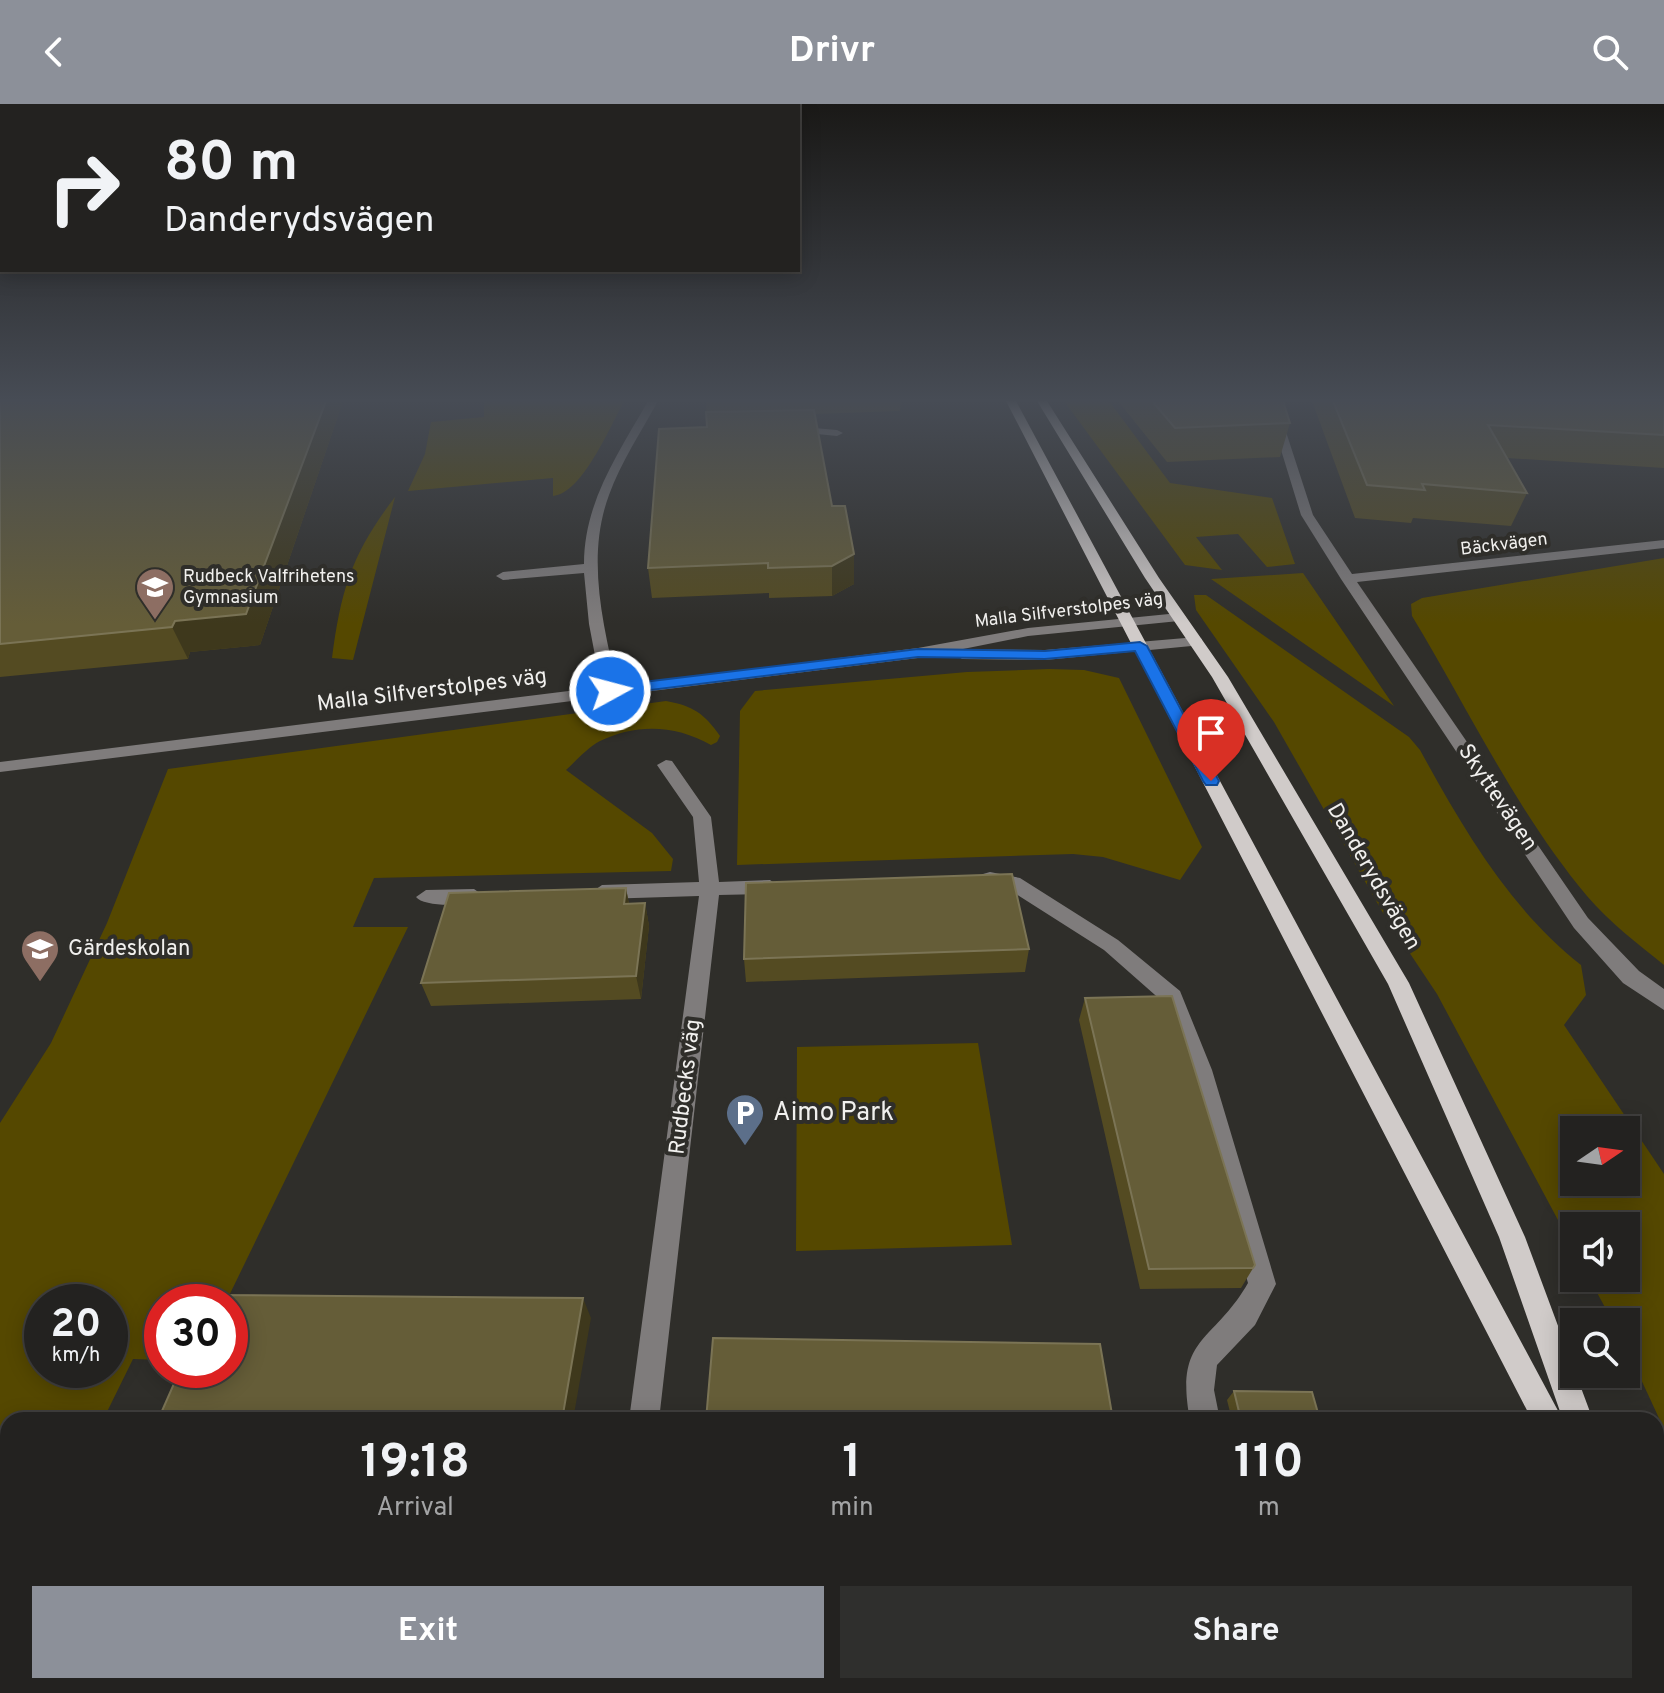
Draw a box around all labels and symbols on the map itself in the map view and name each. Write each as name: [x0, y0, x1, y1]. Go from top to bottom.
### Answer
street label: Bäckvägen: [1459, 528, 1549, 562]
school or university icon: Rudbeck Valfrihetens Gymnasium: [134, 566, 176, 621]
place label: Rudbeck Valfrihetens Gymnasium: [183, 566, 354, 610]
street label: Malla Silfverstolpes väg: [974, 588, 1164, 634]
position arrow: [568, 649, 652, 733]
street label: Malla Silfverstolpes väg: [315, 663, 549, 719]
pin: [1177, 699, 1245, 781]
street label: Skyttevägen: [1451, 739, 1543, 857]
street label: Danderydsvägen: [1320, 799, 1426, 955]
school or university icon: Gärdeskolan: [19, 928, 61, 983]
place label: Gärdeskolan: [68, 936, 190, 963]
street label: Rudbecks väg: [664, 1018, 708, 1156]
parking icon: Aimo Park: [724, 1092, 766, 1147]
place label: Aimo Park: [773, 1097, 894, 1130]
north arrow: [1560, 1116, 1640, 1196]
speed limit sign: 30: [144, 1284, 248, 1388]

